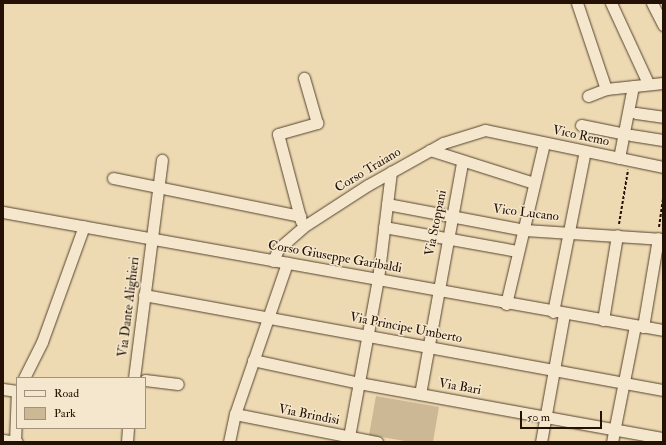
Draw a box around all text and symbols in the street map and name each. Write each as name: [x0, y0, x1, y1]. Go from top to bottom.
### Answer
street label: Vico Remo: [551, 122, 611, 150]
street label: Corso Traiano: [332, 144, 404, 196]
street label: Via Stoppani: [422, 189, 450, 257]
street label: Vico Lucano: [492, 201, 560, 225]
street label: Corso Giuseppe Garibaldi: [267, 238, 403, 276]
street label: Via Dante Alighieri: [115, 256, 143, 358]
street label: Via Principe Umberto: [348, 309, 464, 347]
street label: Via Bari: [438, 376, 482, 398]
legend: [16, 377, 146, 429]
text: Road: [54, 386, 79, 401]
street label: Via Brindisi: [277, 401, 341, 429]
scale bar: [522, 403, 604, 429]
text: Park: [54, 406, 76, 421]
text: 50 m: [527, 410, 550, 425]

